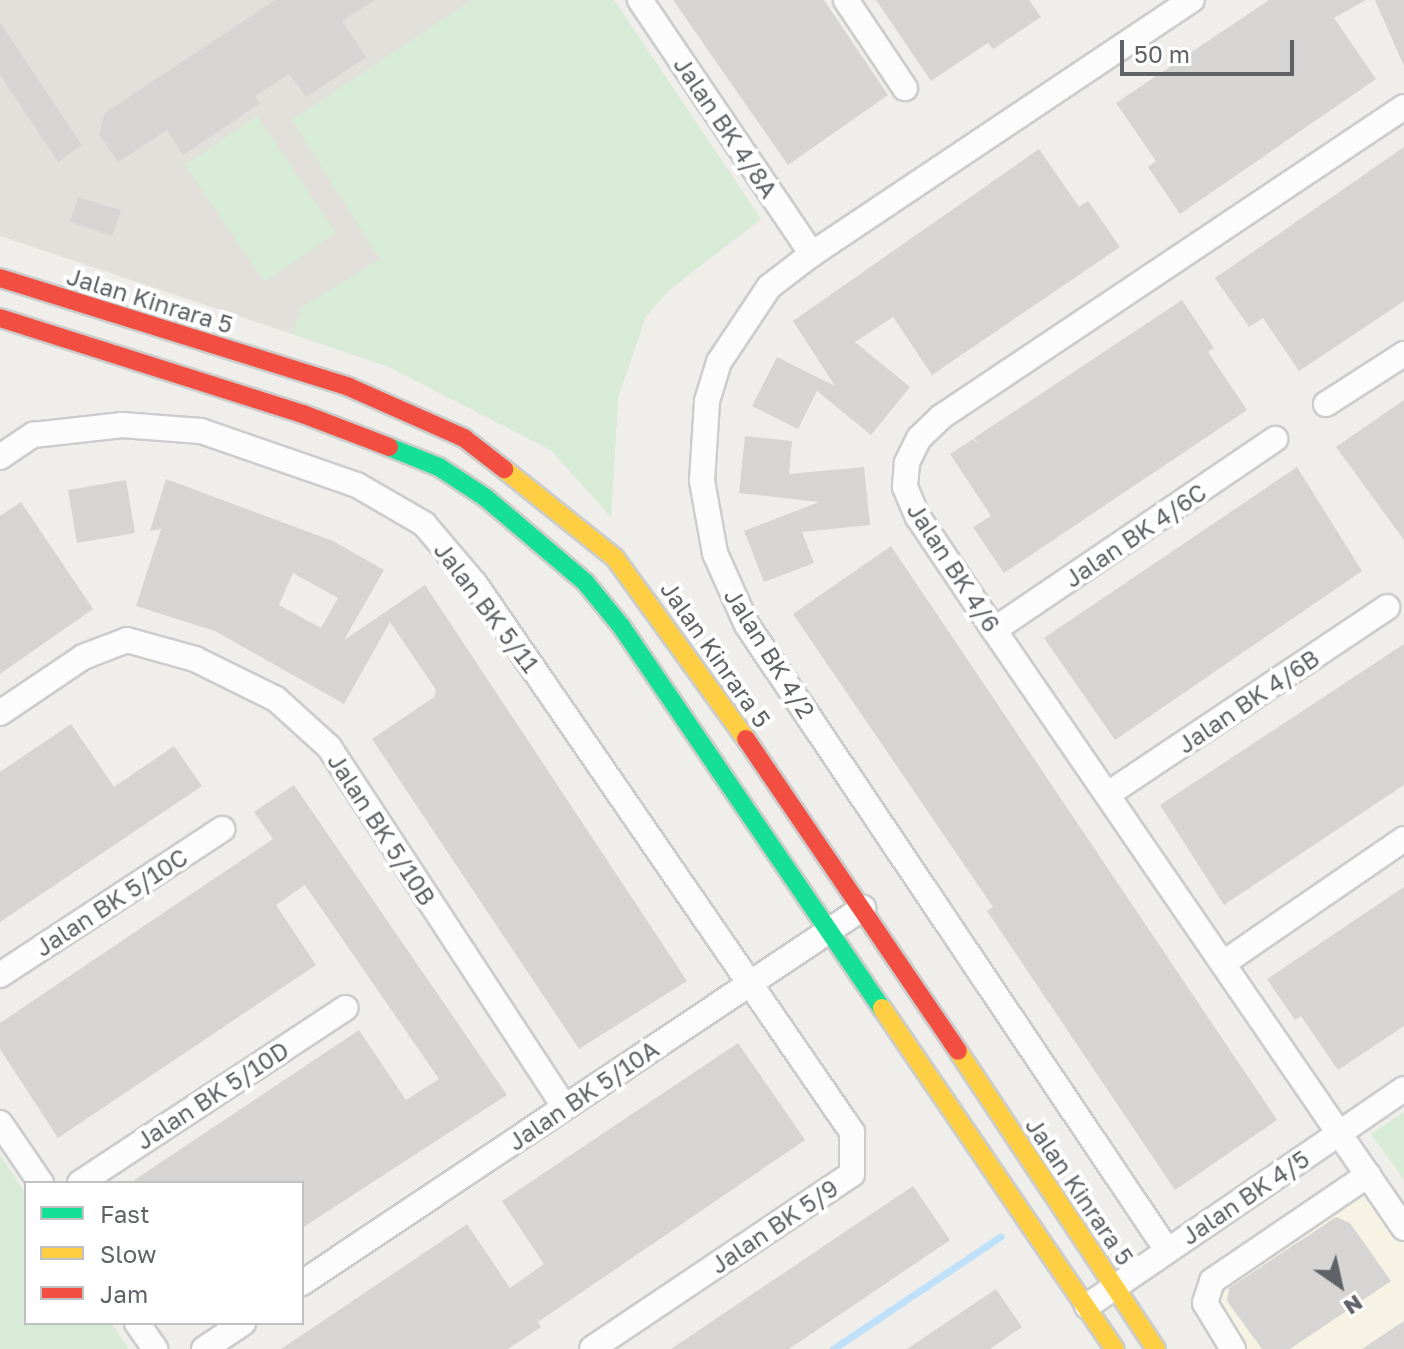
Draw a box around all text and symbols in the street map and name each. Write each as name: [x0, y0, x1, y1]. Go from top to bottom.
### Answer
scale bar: [1124, 24, 1298, 74]
text: 50 m: [1134, 39, 1190, 68]
street label: Jalan BK 4/8A: [668, 51, 784, 203]
street label: Jalan Kinrara 5: [64, 261, 236, 339]
street label: Jalan BK 4/6C: [1059, 477, 1211, 593]
street label: Jalan BK 4/6: [902, 497, 1006, 637]
street label: Jalan BK 5/11: [428, 536, 546, 678]
street label: Jalan Kinrara 5: [655, 575, 777, 733]
street label: Jalan BK 4/2: [719, 583, 821, 723]
street label: Jalan BK 4/6B: [1172, 643, 1324, 759]
street label: Jalan BK 5/10B: [322, 748, 442, 910]
street label: Jalan BK 5/10C: [29, 842, 193, 962]
street label: Jalan BK 5/10A: [502, 1034, 664, 1156]
street label: Jalan BK 5/10D: [130, 1035, 294, 1155]
street label: Jalan Kinrara 5: [1020, 1112, 1140, 1270]
street label: Jalan BK 4/5: [1176, 1144, 1314, 1250]
street label: Jalan BK 5/9: [705, 1173, 843, 1279]
legend: [24, 1181, 304, 1325]
text: Fast: [100, 1199, 150, 1228]
text: Slow: [100, 1239, 156, 1268]
north arrow: [1300, 1245, 1380, 1325]
text: Jam: [100, 1279, 148, 1308]
text: N: [1339, 1289, 1368, 1321]

